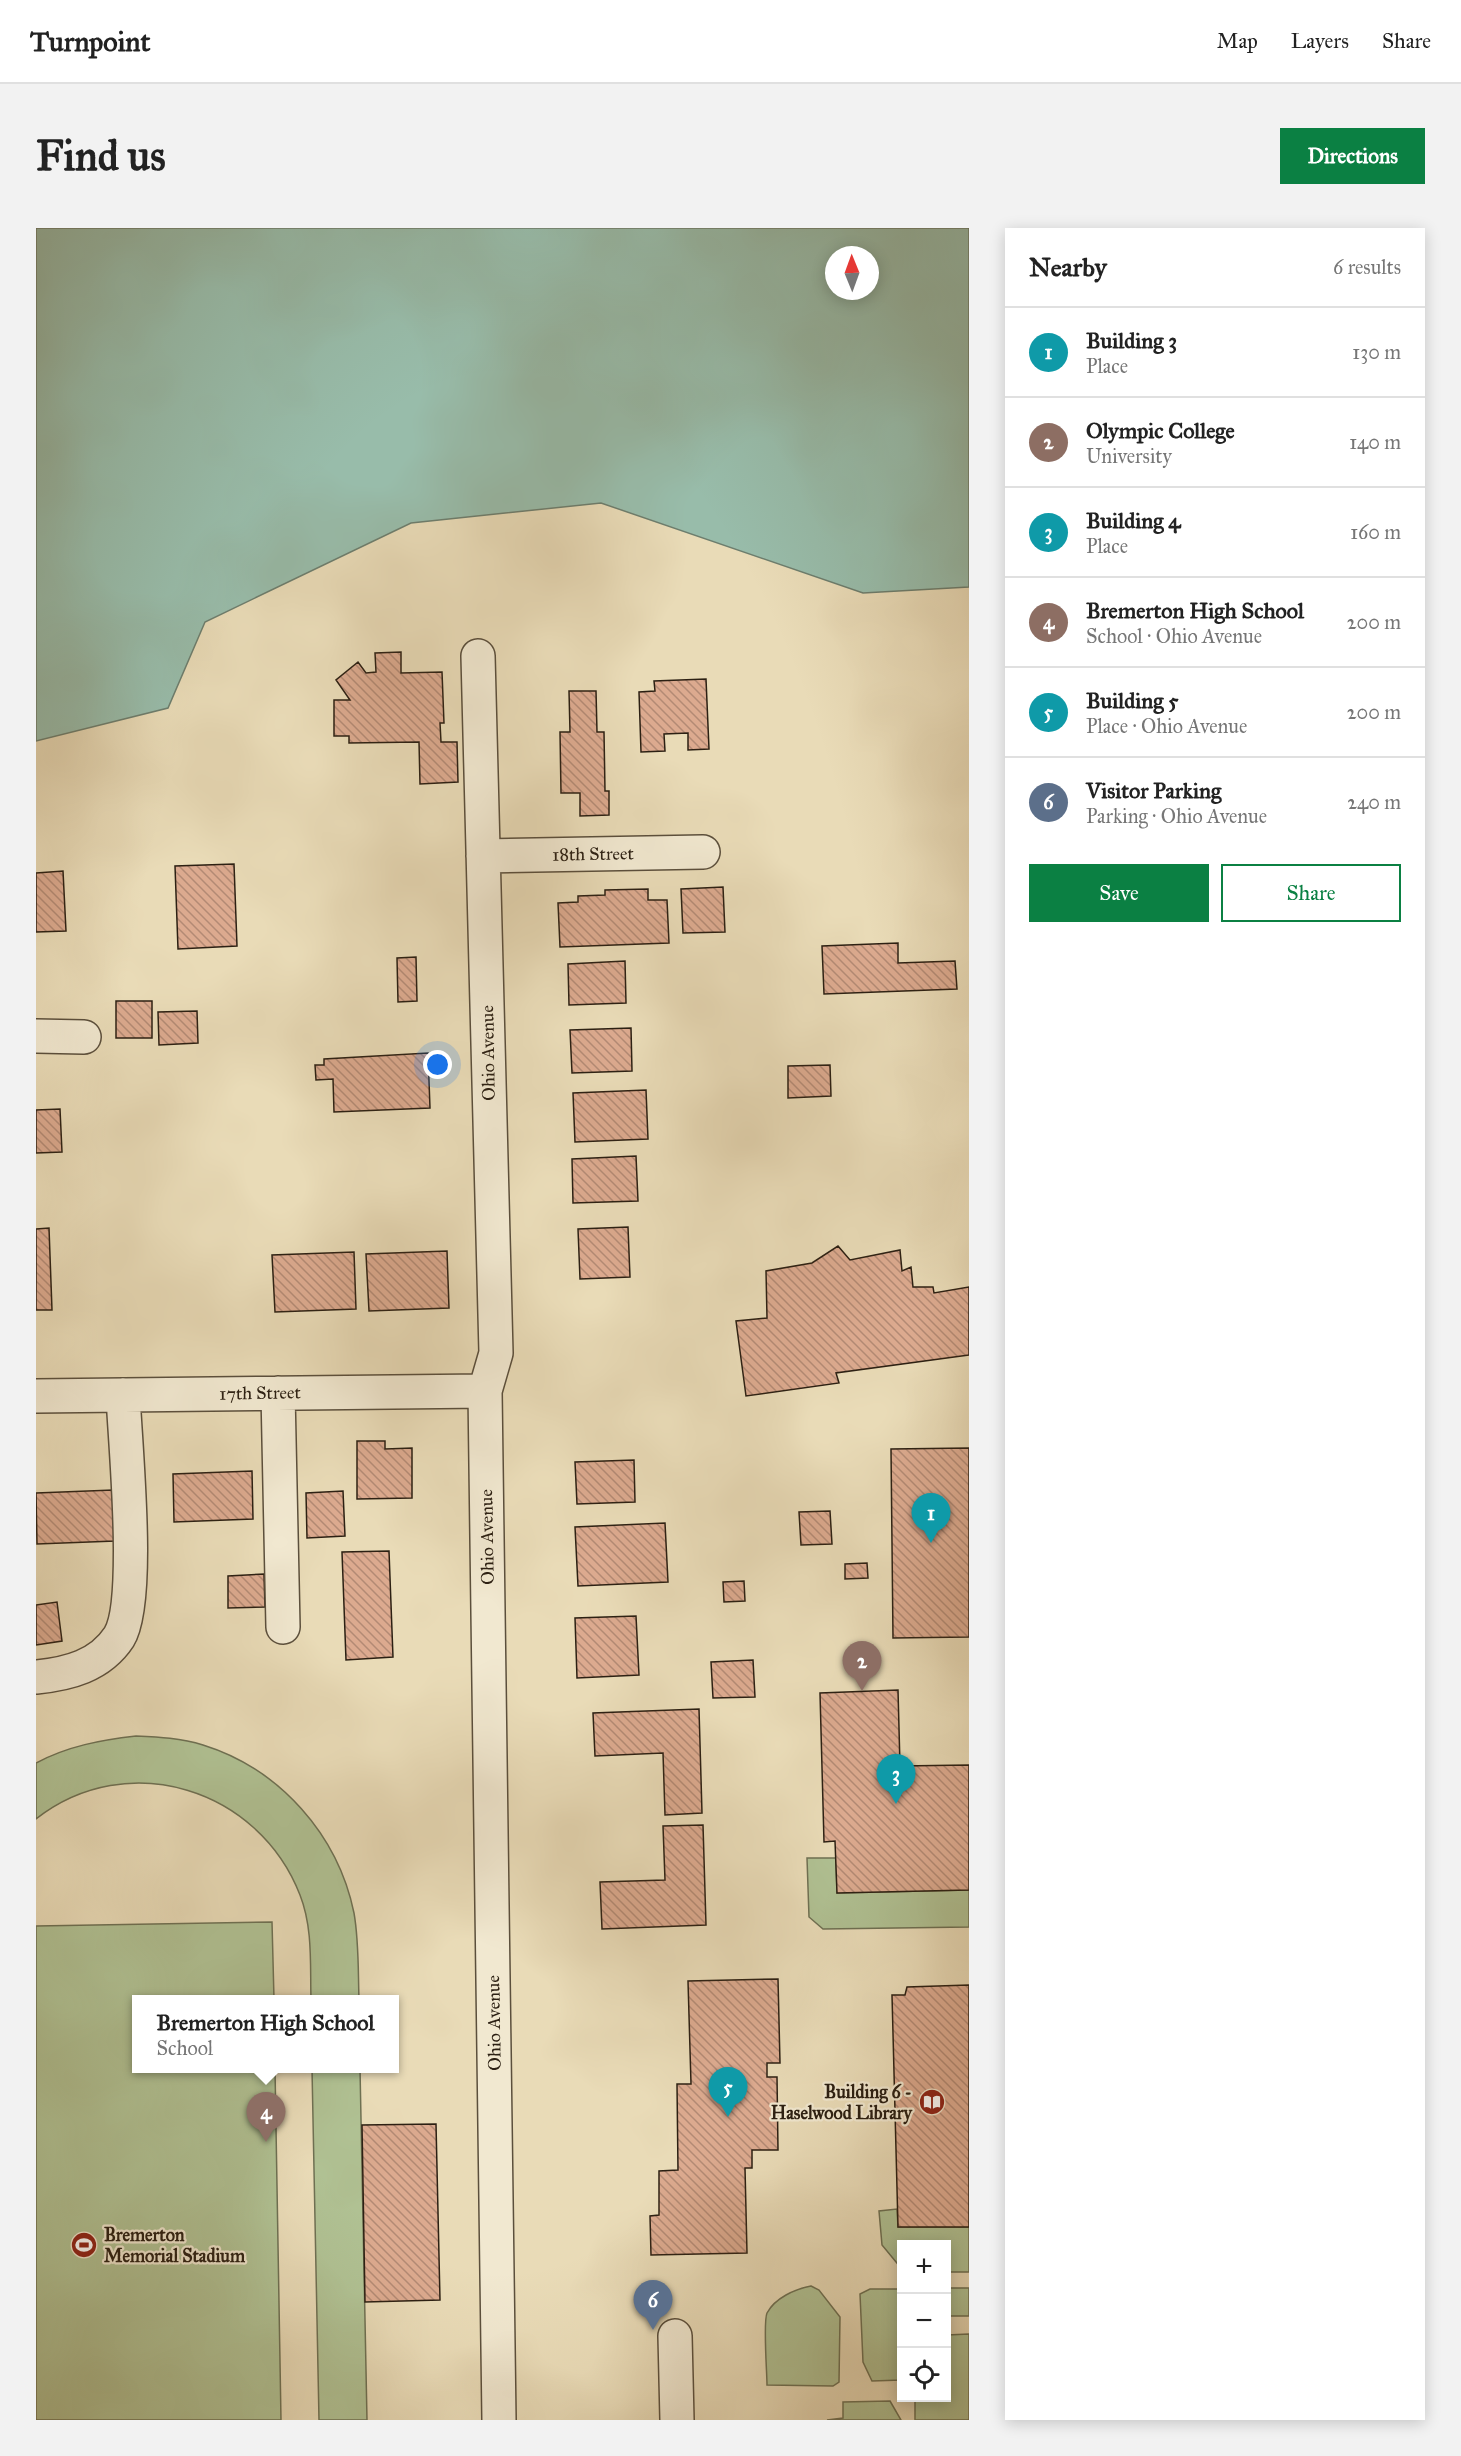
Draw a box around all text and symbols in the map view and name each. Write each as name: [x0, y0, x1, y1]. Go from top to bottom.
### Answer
text: Turnpoint: [30, 24, 150, 59]
text: Map: [1217, 28, 1258, 54]
text: Layers: [1291, 28, 1349, 54]
text: Share: [1382, 28, 1431, 54]
button: Directions: [1280, 128, 1425, 184]
text: Find us: [36, 130, 166, 182]
north arrow: [825, 246, 879, 300]
text: Nearby: [1029, 251, 1107, 283]
text: 6 results: [1333, 255, 1401, 279]
text: Building 3: [1086, 327, 1177, 354]
text: 1: [1045, 340, 1052, 364]
text: 130 m: [1352, 340, 1401, 364]
text: Place: [1086, 354, 1128, 378]
text: Olympic College: [1086, 417, 1235, 444]
text: 2: [1044, 430, 1053, 454]
text: 140 m: [1349, 430, 1401, 454]
text: University: [1086, 444, 1172, 468]
text: Building 4: [1086, 507, 1180, 534]
text: 3: [1045, 520, 1053, 544]
text: 160 m: [1350, 520, 1401, 544]
text: Place: [1086, 534, 1128, 558]
text: Bremerton High School: [1086, 597, 1304, 624]
text: 4: [1043, 610, 1054, 634]
text: 200 m: [1347, 610, 1401, 634]
text: School · Ohio Avenue: [1086, 624, 1262, 648]
text: Building 5: [1086, 687, 1178, 714]
text: 5: [1044, 700, 1053, 724]
text: 200 m: [1347, 700, 1401, 724]
text: Place · Ohio Avenue: [1086, 714, 1247, 738]
text: Visitor Parking: [1086, 777, 1221, 804]
text: 6: [1043, 790, 1054, 814]
text: 240 m: [1347, 790, 1401, 814]
text: Parking · Ohio Avenue: [1086, 804, 1267, 828]
street label: 18th Street: [552, 842, 635, 866]
button: Save: [1029, 864, 1209, 922]
button: Share: [1221, 864, 1401, 922]
street label: Ohio Avenue: [476, 1005, 500, 1101]
your location: [423, 1050, 452, 1079]
street label: 17th Street: [219, 1381, 302, 1405]
street label: Ohio Avenue: [475, 1489, 499, 1585]
pin: 1: [912, 1494, 950, 1543]
pin: 2: [842, 1642, 882, 1691]
pin: 3: [876, 1754, 916, 1804]
street label: Ohio Avenue: [482, 1975, 506, 2071]
popup: [132, 1995, 399, 2073]
text: Bremerton High School: [157, 2009, 374, 2036]
text: School: [157, 2036, 213, 2060]
pin: 5: [708, 2068, 748, 2117]
place label: Building 6 - Haselwood Library: [771, 2081, 914, 2125]
library icon: Building 6 - Haselwood Library: [917, 2087, 947, 2117]
pin: 4: [246, 2092, 286, 2142]
place label: Bremerton Memorial Stadium: [104, 2224, 246, 2267]
sports icon: Bremerton Memorial Stadium: [69, 2230, 99, 2260]
map controls: [897, 2240, 951, 2402]
button: +: [897, 2240, 951, 2294]
pin: 6: [634, 2280, 672, 2330]
button: −: [897, 2294, 951, 2348]
button: locate: [897, 2348, 951, 2402]

